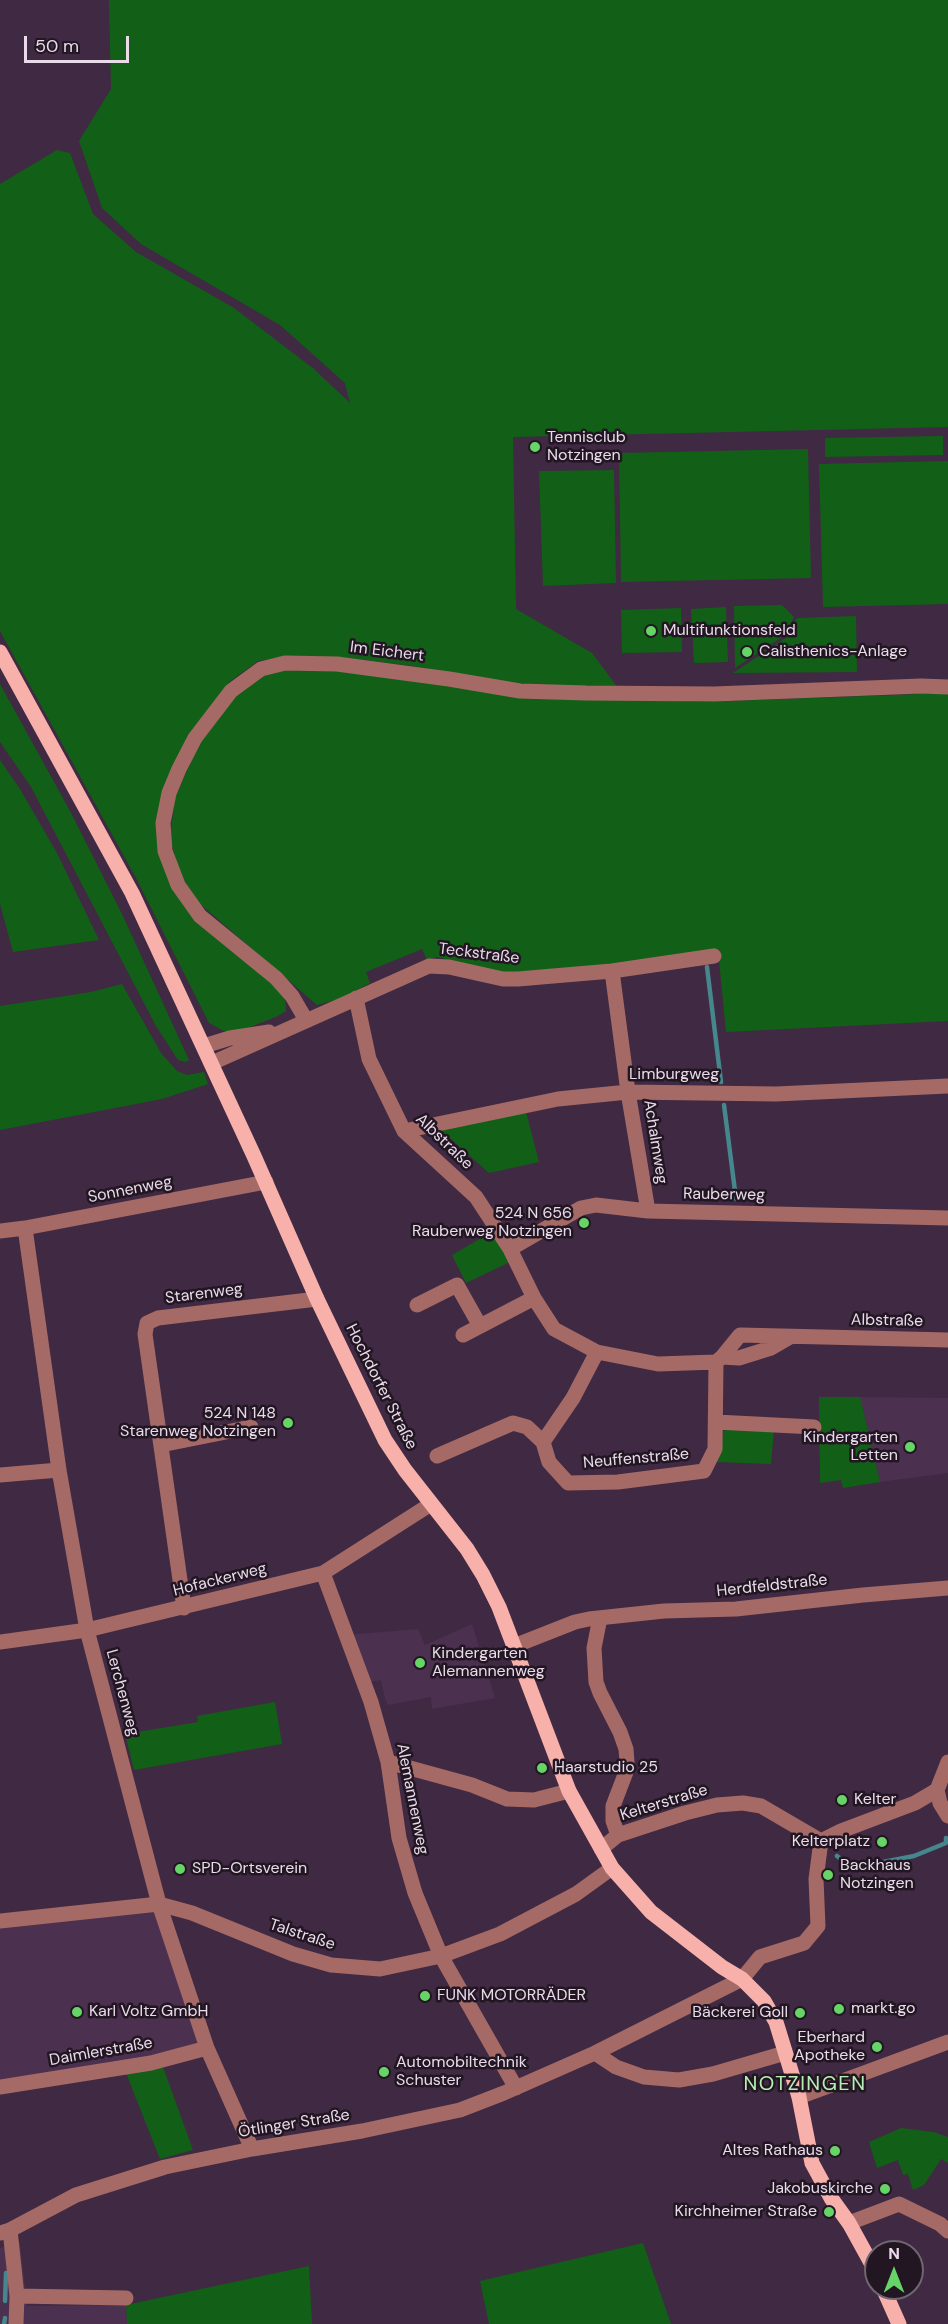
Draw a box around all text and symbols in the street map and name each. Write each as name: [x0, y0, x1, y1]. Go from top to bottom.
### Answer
scale bar: [27, 24, 132, 62]
text: 50 m: [35, 34, 79, 58]
place label: Tennisclub Notzingen: [547, 428, 626, 466]
marker: Tennisclub Notzingen: [528, 440, 542, 454]
place label: Multifunktionsfeld: [663, 621, 796, 641]
marker: Multifunktionsfeld: [644, 624, 658, 638]
street label: Im Eichert: [349, 638, 425, 666]
place label: Calisthenics-Anlage: [759, 642, 907, 662]
marker: Calisthenics-Anlage: [740, 645, 754, 659]
street label: Teckstraße: [437, 940, 521, 968]
street label: Limburgweg: [629, 1065, 719, 1085]
street label: Achalmweg: [639, 1099, 671, 1185]
street label: Albstraße: [411, 1110, 477, 1174]
street label: Sonnenweg: [86, 1172, 174, 1208]
street label: Rauberweg: [683, 1185, 765, 1205]
place label: 524 N 656 Rauberweg Notzingen: [412, 1204, 572, 1242]
marker: 524 N 656 Rauberweg Notzingen: [577, 1216, 591, 1230]
street label: Starenweg: [164, 1280, 244, 1308]
street label: Albstraße: [851, 1311, 923, 1331]
street label: Hochdorfer Straße: [341, 1321, 421, 1453]
place label: 524 N 148 Starenweg Notzingen: [120, 1404, 276, 1442]
marker: 524 N 148 Starenweg Notzingen: [281, 1416, 295, 1430]
place label: Kindergarten Letten: [803, 1428, 898, 1466]
marker: Kindergarten Letten: [903, 1440, 917, 1454]
street label: Neuffenstraße: [582, 1445, 690, 1473]
street label: Hofackerweg: [171, 1559, 269, 1601]
street label: Herdfeldstraße: [716, 1571, 828, 1601]
place label: Kindergarten Alemannenweg: [432, 1644, 545, 1682]
street label: Lerchenweg: [101, 1647, 143, 1739]
marker: Kindergarten Alemannenweg: [413, 1656, 427, 1670]
street label: Alemannenweg: [392, 1742, 432, 1856]
place label: Haarstudio 25: [554, 1758, 658, 1778]
marker: Haarstudio 25: [535, 1761, 549, 1775]
street label: Kelterstraße: [618, 1781, 710, 1825]
place label: Kelter: [854, 1790, 897, 1810]
marker: Kelter: [835, 1793, 849, 1807]
place label: Kelterplatz: [792, 1832, 870, 1852]
marker: Kelterplatz: [875, 1835, 889, 1849]
place label: Backhaus Notzingen: [840, 1856, 914, 1894]
place label: SPD-Ortsverein: [192, 1859, 307, 1879]
marker: SPD-Ortsverein: [173, 1862, 187, 1876]
marker: Backhaus Notzingen: [821, 1868, 835, 1882]
street label: Talstraße: [267, 1915, 337, 1955]
place label: FUNK MOTORRÄDER: [437, 1986, 586, 2006]
marker: FUNK MOTORRÄDER: [418, 1989, 432, 2003]
place label: markt.go: [851, 1999, 915, 2019]
place label: Karl Voltz GmbH: [89, 2002, 208, 2022]
marker: markt.go: [832, 2002, 846, 2016]
place label: Bäckerei Goll: [692, 2003, 788, 2023]
marker: Karl Voltz GmbH: [70, 2005, 84, 2019]
marker: Bäckerei Goll: [793, 2006, 807, 2020]
place label: Eberhard Apotheke: [794, 2028, 865, 2066]
street label: Daimlerstraße: [48, 2033, 154, 2071]
marker: Eberhard Apotheke: [870, 2040, 884, 2054]
place label: Automobiltechnik Schuster: [396, 2053, 527, 2091]
marker: Automobiltechnik Schuster: [377, 2065, 391, 2079]
district label: NOTZINGEN: [744, 2073, 866, 2097]
street label: Ötlinger Straße: [237, 2106, 351, 2142]
place label: Altes Rathaus: [722, 2141, 823, 2161]
marker: Altes Rathaus: [828, 2144, 842, 2158]
place label: Jakobuskirche: [767, 2179, 873, 2199]
marker: Jakobuskirche: [878, 2182, 892, 2196]
place label: Kirchheimer Straße: [675, 2202, 817, 2222]
marker: Kirchheimer Straße: [822, 2205, 836, 2219]
north arrow: [864, 2240, 924, 2300]
text: N: [888, 2243, 900, 2264]

